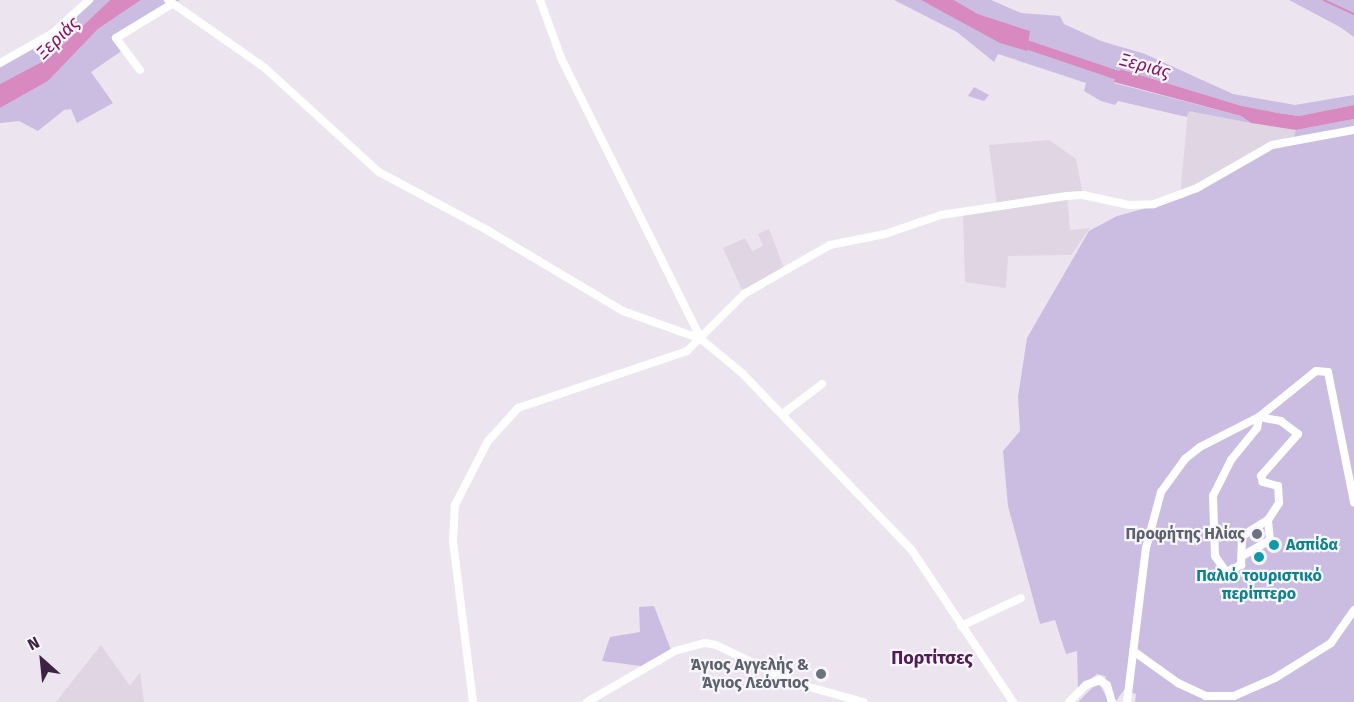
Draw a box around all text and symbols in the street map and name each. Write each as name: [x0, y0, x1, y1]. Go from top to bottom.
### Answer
water label: Ξεριάς: [32, 12, 84, 64]
water label: Ξεριάς: [1117, 49, 1173, 83]
place label: Προφήτης Ηλίας: [1125, 524, 1245, 544]
marker: Προφήτης Ηλίας: [1250, 527, 1264, 541]
place label: Ασπίδα: [1286, 535, 1338, 555]
marker: Ασπίδα: [1267, 538, 1281, 552]
marker: Παλιό τουριστικό περίπτερο: [1252, 550, 1266, 564]
place label: Παλιό τουριστικό περίπτερο: [1196, 566, 1322, 604]
north arrow: [12, 630, 72, 690]
text: N: [25, 633, 43, 654]
district label: Πορτίτσες: [891, 647, 973, 669]
place label: Άγιος Αγγελής & Άγιος Λεόντιος: [690, 655, 809, 693]
marker: Άγιος Αγγελής & Άγιος Λεόντιος: [814, 667, 828, 681]

